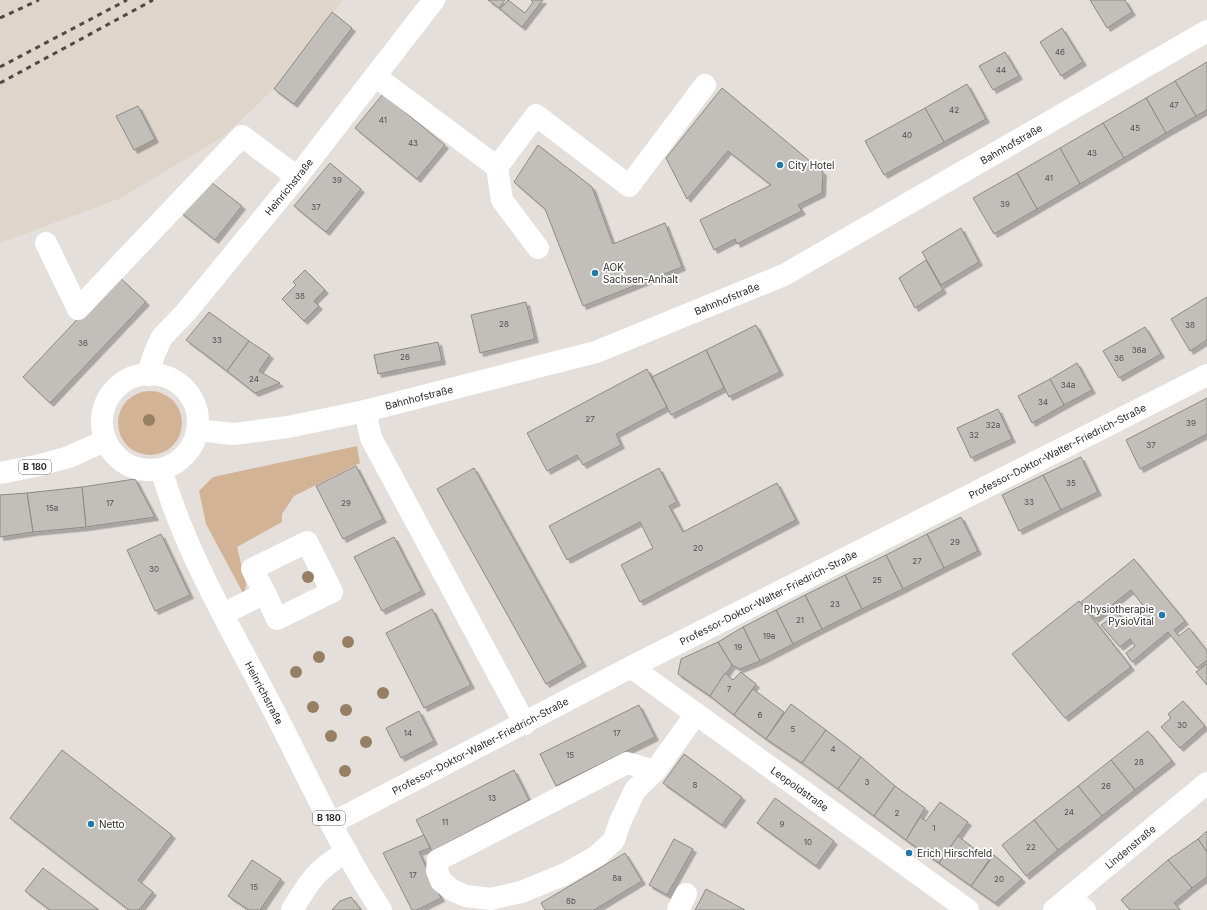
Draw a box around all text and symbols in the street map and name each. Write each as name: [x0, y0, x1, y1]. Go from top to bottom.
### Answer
house number: 46: [1055, 47, 1065, 57]
house number: 44: [996, 65, 1006, 75]
house number: 47: [1169, 100, 1179, 110]
house number: 42: [949, 105, 959, 115]
house number: 41: [379, 115, 387, 125]
street label: Bahnhofstraße: [978, 121, 1044, 167]
house number: 45: [1130, 123, 1140, 133]
house number: 40: [902, 130, 912, 140]
house number: 43: [408, 138, 418, 148]
house number: 43: [1087, 148, 1097, 158]
street label: Heinrichstraße: [262, 156, 315, 218]
place label: City Hotel: [788, 159, 834, 171]
marker: City Hotel: [775, 160, 785, 170]
house number: 41: [1045, 173, 1053, 183]
house number: 39: [332, 175, 342, 185]
house number: 39: [1000, 199, 1010, 209]
house number: 37: [311, 202, 321, 212]
place label: AOK Sachsen-Anhalt: [603, 261, 679, 285]
marker: AOK Sachsen-Anhalt: [590, 268, 600, 278]
street label: Bahnhofstraße: [692, 280, 761, 317]
house number: 38: [295, 291, 305, 301]
house number: 28: [499, 319, 509, 329]
house number: 38: [1185, 320, 1195, 330]
house number: 33: [212, 335, 222, 345]
house number: 36: [78, 338, 88, 348]
house number: 36a: [1132, 345, 1146, 355]
house number: 26: [400, 352, 410, 362]
house number: 36: [1114, 353, 1124, 363]
house number: 24: [249, 374, 259, 384]
house number: 34a: [1061, 380, 1075, 390]
street label: Bahnhofstraße: [384, 383, 454, 412]
house number: 34: [1038, 397, 1048, 407]
street label: Professor-Doktor-Walter-Friedrich-Straße: [966, 401, 1148, 501]
house number: 27: [585, 414, 595, 424]
house number: 39: [1186, 418, 1196, 428]
house number: 32a: [986, 420, 1000, 430]
house number: 32: [969, 430, 979, 440]
house number: 37: [1146, 440, 1156, 450]
road number: B 180: [19, 460, 51, 474]
house number: 35: [1066, 478, 1076, 488]
house number: 33: [1024, 497, 1034, 507]
house number: 17: [106, 498, 114, 508]
house number: 29: [341, 498, 351, 508]
house number: 15a: [46, 503, 58, 513]
house number: 29: [950, 537, 960, 547]
house number: 20: [693, 543, 703, 553]
street label: Professor-Doktor-Walter-Friedrich-Straße: [677, 547, 859, 647]
house number: 27: [912, 556, 922, 566]
house number: 30: [149, 564, 159, 574]
house number: 25: [872, 575, 882, 585]
house number: 23: [830, 599, 840, 609]
place label: Physiotherapie PysioVital: [1084, 603, 1154, 627]
marker: Physiotherapie PysioVital: [1157, 610, 1167, 620]
house number: 21: [796, 615, 804, 625]
house number: 19a: [763, 631, 775, 641]
house number: 19: [734, 642, 742, 652]
street label: Heinrichstraße: [243, 659, 286, 726]
house number: 7: [727, 684, 732, 694]
street label: Professor-Doktor-Walter-Friedrich-Straße: [390, 695, 570, 797]
house number: 6: [758, 710, 763, 720]
house number: 30: [1177, 720, 1187, 730]
house number: 5: [791, 724, 796, 734]
house number: 14: [404, 728, 412, 738]
house number: 17: [613, 728, 621, 738]
house number: 4: [830, 744, 836, 754]
house number: 15: [566, 750, 574, 760]
house number: 28: [1134, 757, 1144, 767]
street label: Leopoldstraße: [769, 764, 831, 814]
house number: 3: [865, 777, 870, 787]
house number: 8: [693, 780, 698, 790]
house number: 26: [1101, 781, 1111, 791]
house number: 13: [488, 793, 496, 803]
house number: 24: [1064, 807, 1074, 817]
house number: 2: [895, 808, 900, 818]
road number: B 180: [313, 811, 345, 825]
house number: 11: [442, 817, 448, 827]
place label: Netto: [99, 818, 125, 830]
marker: Netto: [86, 819, 96, 829]
house number: 9: [780, 819, 785, 829]
street label: Lindenstraße: [1103, 822, 1158, 871]
house number: 1: [932, 823, 936, 833]
house number: 10: [804, 837, 812, 847]
house number: 22: [1026, 842, 1036, 852]
place label: Erich Hirschfeld: [917, 847, 992, 859]
marker: Erich Hirschfeld: [904, 848, 914, 858]
house number: 17: [409, 870, 417, 880]
house number: 8a: [612, 873, 622, 883]
house number: 20: [994, 874, 1004, 884]
house number: 15: [250, 882, 258, 892]
house number: 8b: [566, 896, 576, 906]

